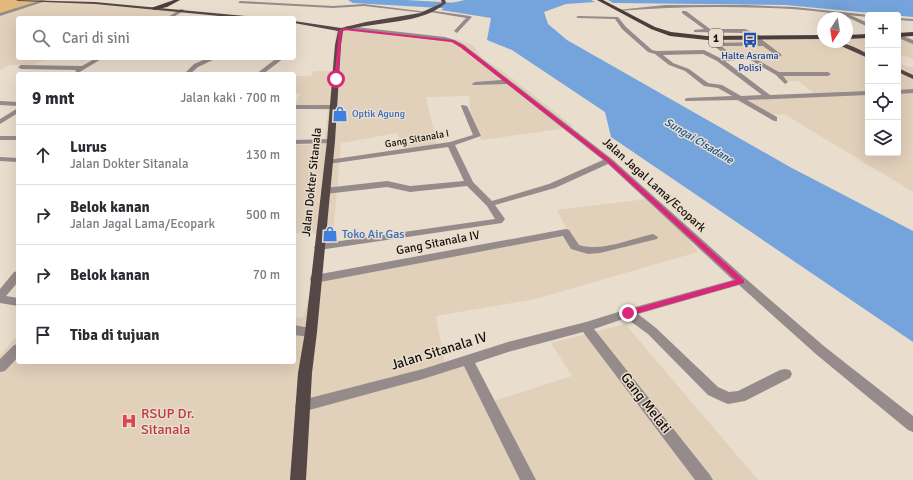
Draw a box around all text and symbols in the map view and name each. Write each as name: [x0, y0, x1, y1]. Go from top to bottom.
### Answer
north arrow: [817, 12, 853, 48]
map controls: [865, 12, 901, 156]
button: +: [865, 12, 901, 48]
search box: [16, 16, 296, 60]
icon: search: [30, 27, 52, 49]
text: Cari di sini: [62, 29, 130, 47]
road number: 1: [709, 29, 723, 47]
bus stop icon: Halte Asrama Polisi: [741, 31, 759, 49]
button: −: [865, 48, 901, 84]
place label: Halte Asrama Polisi: [721, 50, 779, 74]
route start: [327, 70, 345, 88]
button: locate: [865, 84, 901, 120]
text: 9 mnt: [32, 88, 74, 109]
text: Jalan kaki · 700 m: [181, 90, 280, 106]
shop icon: Optik Agung: [331, 105, 349, 123]
place label: Optik Agung: [352, 108, 405, 120]
water label: Sungai Cisadane: [662, 115, 736, 167]
button: layers: [865, 120, 901, 156]
street label: Jalan Dokter Sitanala: [299, 127, 325, 237]
street label: Gang Sitanala I: [384, 127, 450, 151]
street label: Jalan Jagal Lama/Ecopark: [599, 135, 709, 235]
text: Lurus: [70, 138, 107, 156]
icon: ahead: [32, 144, 54, 166]
text: 130 m: [246, 147, 280, 163]
text: Jalan Dokter Sitanala: [70, 156, 189, 172]
text: Belok kanan: [70, 198, 150, 216]
icon: right: [32, 204, 54, 226]
text: 500 m: [246, 207, 280, 223]
text: Jalan Jagal Lama/Ecopark: [70, 216, 215, 232]
shop icon: Toko Air Gas: [321, 225, 339, 243]
place label: Toko Air Gas: [342, 227, 405, 242]
street label: Gang Sitanala IV: [395, 228, 481, 258]
icon: right: [32, 264, 54, 286]
text: Belok kanan: [70, 266, 150, 284]
text: 70 m: [253, 267, 280, 283]
route end: [619, 304, 637, 322]
icon: arrive: [32, 324, 54, 346]
text: Tiba di tujuan: [70, 326, 160, 344]
street label: Jalan Sitanala IV: [389, 328, 489, 374]
street label: Gang Melati: [617, 369, 675, 437]
place label: RSUP Dr. Sitanala: [141, 405, 195, 438]
hospital icon: RSUP Dr. Sitanala: [120, 412, 138, 430]

